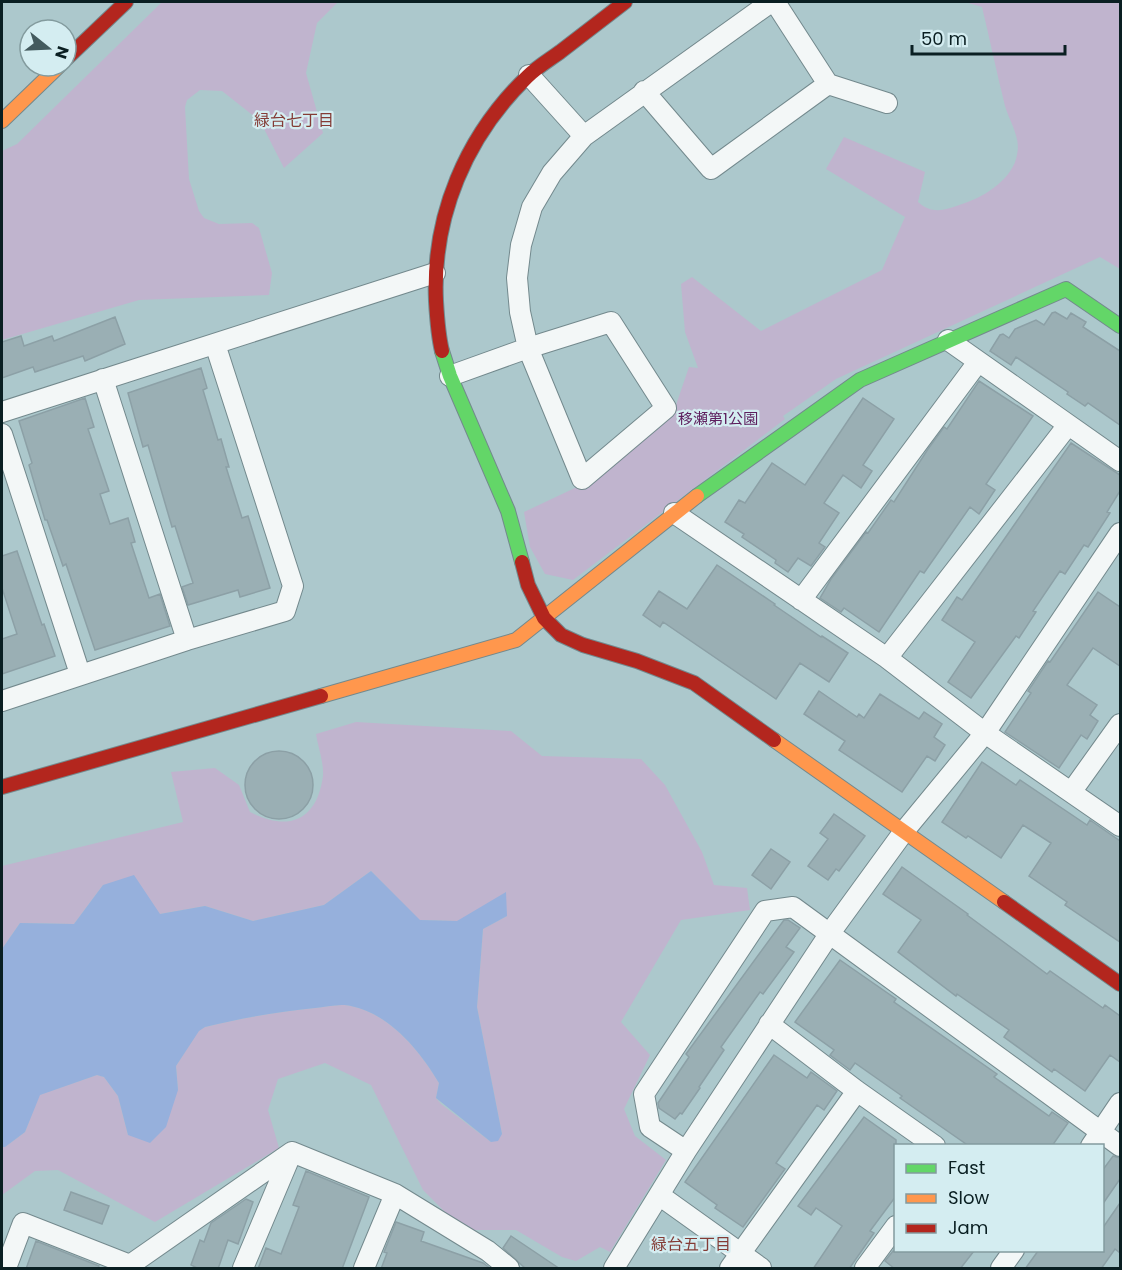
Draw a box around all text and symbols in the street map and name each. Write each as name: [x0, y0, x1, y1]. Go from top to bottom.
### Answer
north arrow: [18, 18, 78, 78]
scale bar: [912, 18, 1065, 56]
text: 50 m: [921, 26, 967, 51]
text: N: [49, 43, 75, 62]
district label: 緑台七丁目: [254, 109, 334, 132]
park label: 移瀬第1公園: [678, 408, 758, 429]
legend: [894, 1144, 1104, 1252]
text: Fast: [948, 1155, 985, 1180]
text: Slow: [948, 1185, 990, 1210]
text: Jam: [948, 1215, 988, 1240]
district label: 緑台五丁目: [651, 1233, 731, 1256]

